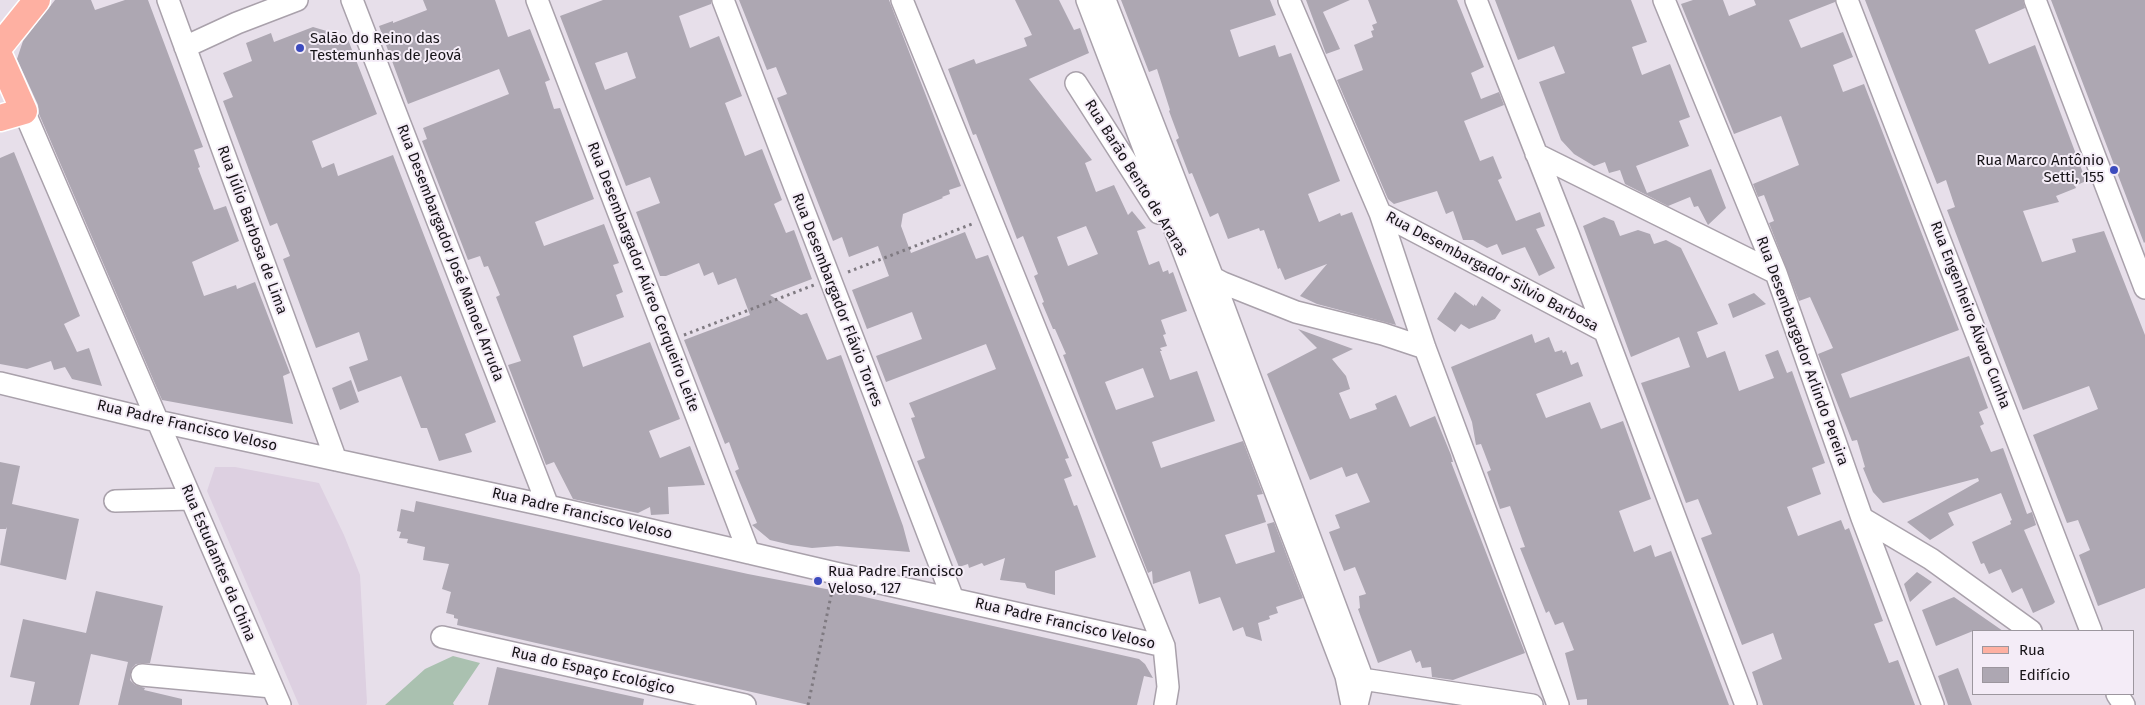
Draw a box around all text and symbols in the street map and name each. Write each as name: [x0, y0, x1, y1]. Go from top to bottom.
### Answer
place label: Salão do Reino das Testemunhas de Jeová: [310, 30, 461, 65]
marker: Salão do Reino das Testemunhas de Jeová: [294, 42, 306, 54]
street label: Rua Barão Bento de Araras: [1080, 97, 1192, 259]
street label: Rua Desembargador José Manoel Arruda: [393, 122, 507, 384]
street label: Rua Desembargador Aúreo Cerqueiro Leite: [583, 139, 703, 415]
street label: Rua Júlio Barbosa de Lima: [213, 143, 291, 317]
place label: Rua Marco Antônio Setti, 155: [1976, 152, 2104, 187]
marker: Rua Marco Antônio Setti, 155: [2108, 164, 2120, 176]
street label: Rua Desembargador Flávio Torres: [788, 191, 886, 409]
street label: Rua Desembargador Silvio Barbosa: [1383, 208, 1601, 336]
street label: Rua Engenheiro Álvaro Cunha: [1926, 219, 2014, 411]
street label: Rua Desembargador Arlindo Pereira: [1752, 234, 1852, 468]
street label: Rua Padre Francisco Veloso: [95, 396, 279, 456]
street label: Rua Estudantes da China: [177, 482, 259, 644]
street label: Rua Padre Francisco Veloso: [490, 484, 674, 544]
place label: Rua Padre Francisco Veloso, 127: [828, 563, 964, 598]
marker: Rua Padre Francisco Veloso, 127: [812, 575, 824, 587]
street label: Rua Padre Francisco Veloso: [973, 594, 1157, 654]
legend: [1972, 630, 2135, 695]
text: Rua: [2019, 641, 2045, 659]
street label: Rua do Espaço Ecológico: [510, 643, 676, 699]
text: Edifício: [2019, 666, 2070, 684]

